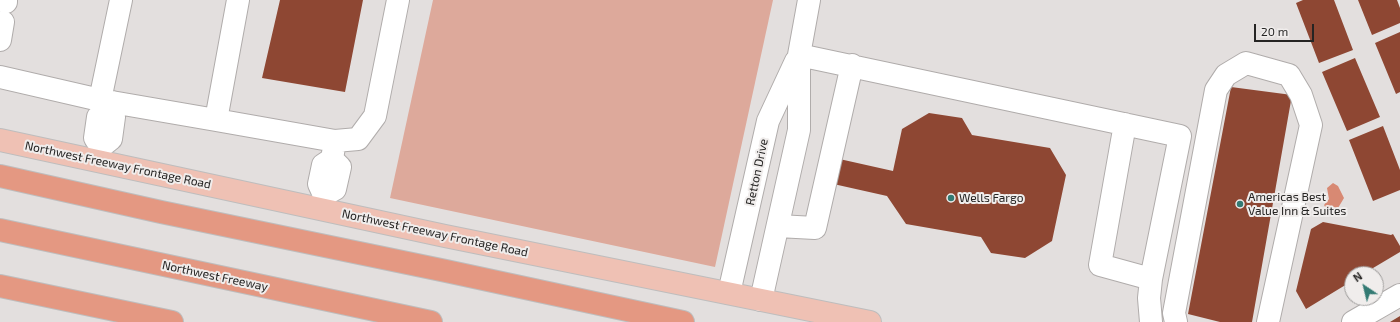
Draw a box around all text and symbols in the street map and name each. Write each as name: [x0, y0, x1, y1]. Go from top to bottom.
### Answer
scale bar: [1256, 16, 1316, 42]
text: 20 m: [1261, 24, 1288, 38]
street label: Retton Drive: [743, 137, 771, 207]
street label: Northwest Freeway Frontage Road: [24, 138, 212, 192]
place label: Americas Best Value Inn & Suites: [1248, 190, 1346, 218]
place label: Wells Fargo: [959, 191, 1024, 205]
marker: Wells Fargo: [946, 193, 956, 203]
marker: Americas Best Value Inn & Suites: [1235, 199, 1245, 209]
street label: Northwest Freeway Frontage Road: [341, 206, 529, 260]
street label: Northwest Freeway: [161, 258, 269, 294]
north arrow: [1344, 266, 1384, 306]
text: N: [1350, 269, 1364, 284]

